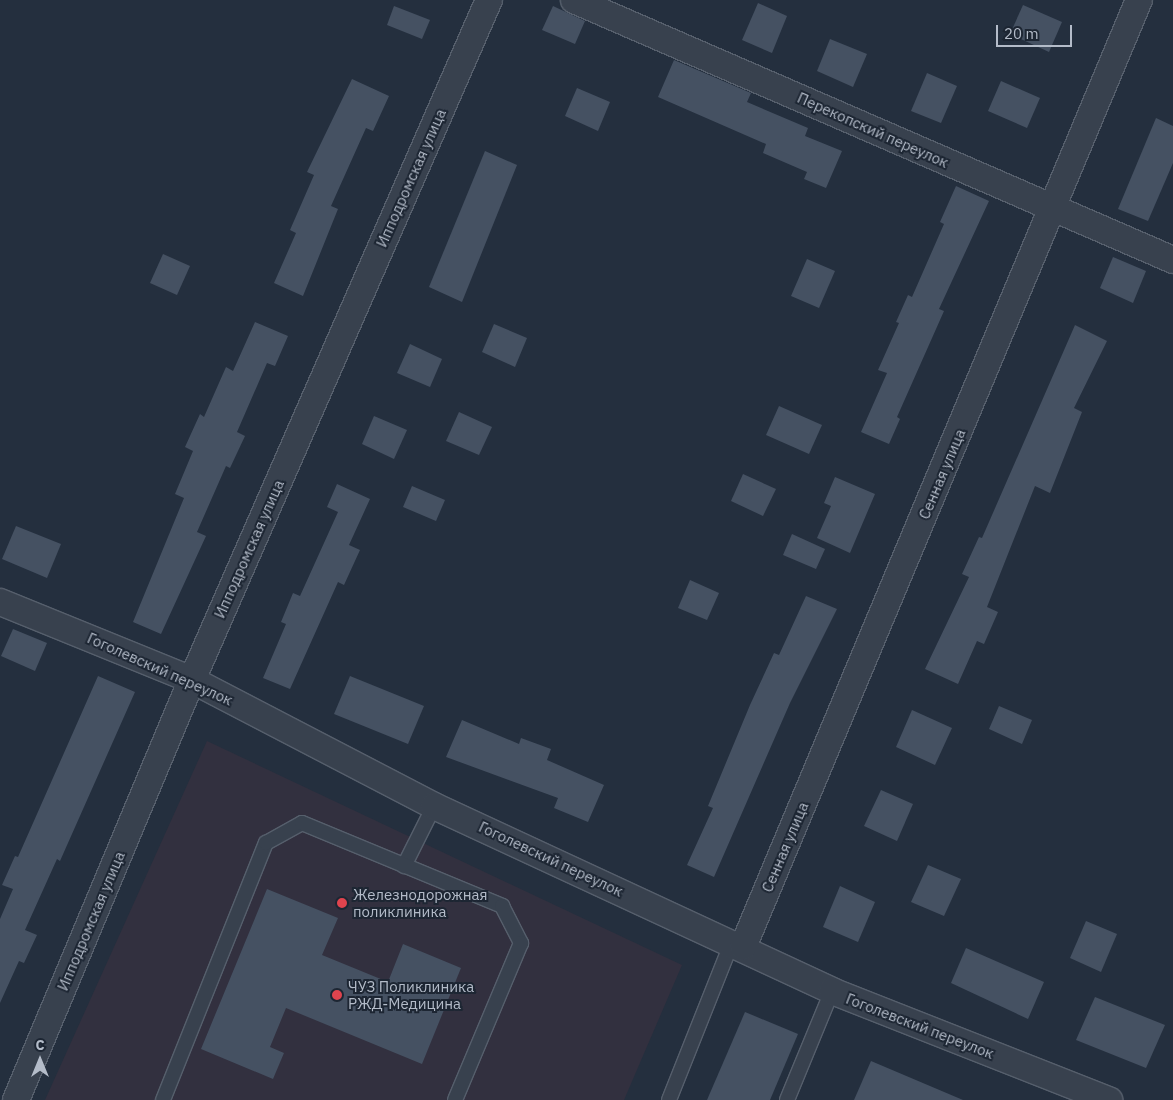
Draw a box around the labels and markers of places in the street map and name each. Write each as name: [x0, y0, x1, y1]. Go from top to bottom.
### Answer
place label: Железнодорожная поликлиника: [353, 885, 488, 920]
marker: Железнодорожная поликлиника: [335, 896, 349, 910]
place label: ЧУЗ Поликлиника РЖД-Медицина: [348, 977, 474, 1012]
marker: ЧУЗ Поликлиника РЖД-Медицина: [330, 988, 344, 1002]

